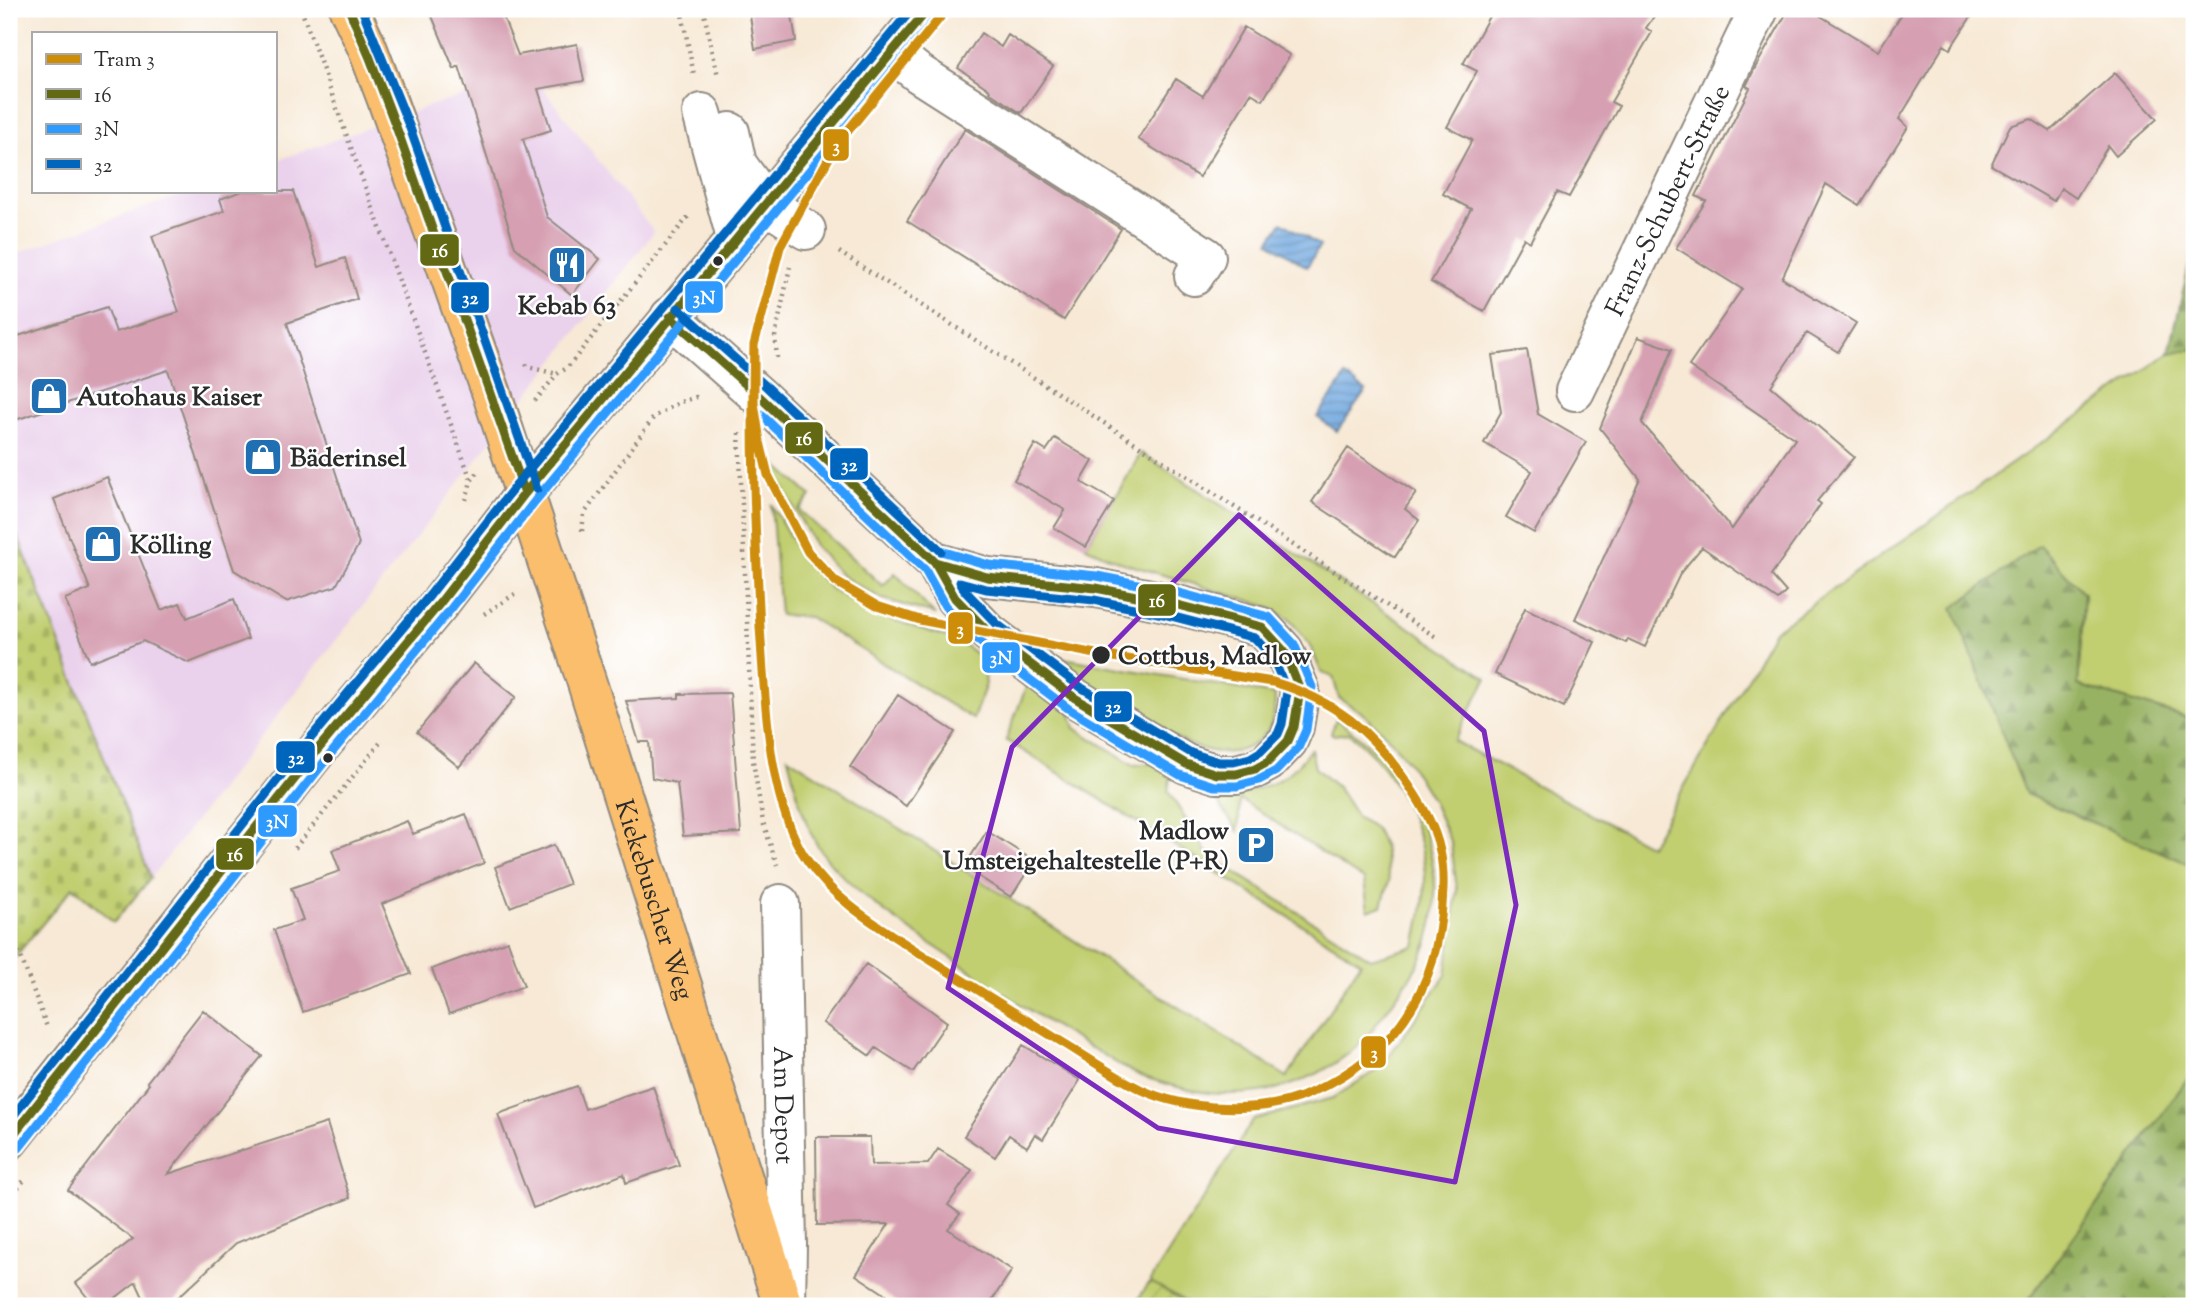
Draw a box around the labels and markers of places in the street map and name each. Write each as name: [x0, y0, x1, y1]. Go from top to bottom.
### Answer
restaurant icon: Kebab 63: [546, 244, 588, 286]
unlabelled marker: [711, 254, 725, 268]
place label: Kebab 63: [518, 289, 616, 326]
shop icon: Autohaus Kaiser: [28, 375, 70, 417]
place label: Autohaus Kaiser: [76, 380, 262, 417]
shop icon: Bäderinsel: [242, 436, 284, 478]
place label: Bäderinsel: [290, 441, 407, 478]
shop icon: Kölling: [82, 523, 124, 565]
place label: Kölling: [130, 528, 212, 565]
place label: Cottbus, Madlow: [1118, 639, 1312, 676]
marker: Cottbus, Madlow: [1090, 644, 1112, 666]
unlabelled marker: [321, 751, 335, 765]
place label: Madlow Umsteigehaltestelle (P+R): [943, 814, 1230, 881]
parking icon: Madlow Umsteigehaltestelle (P+R): [1235, 824, 1277, 866]

